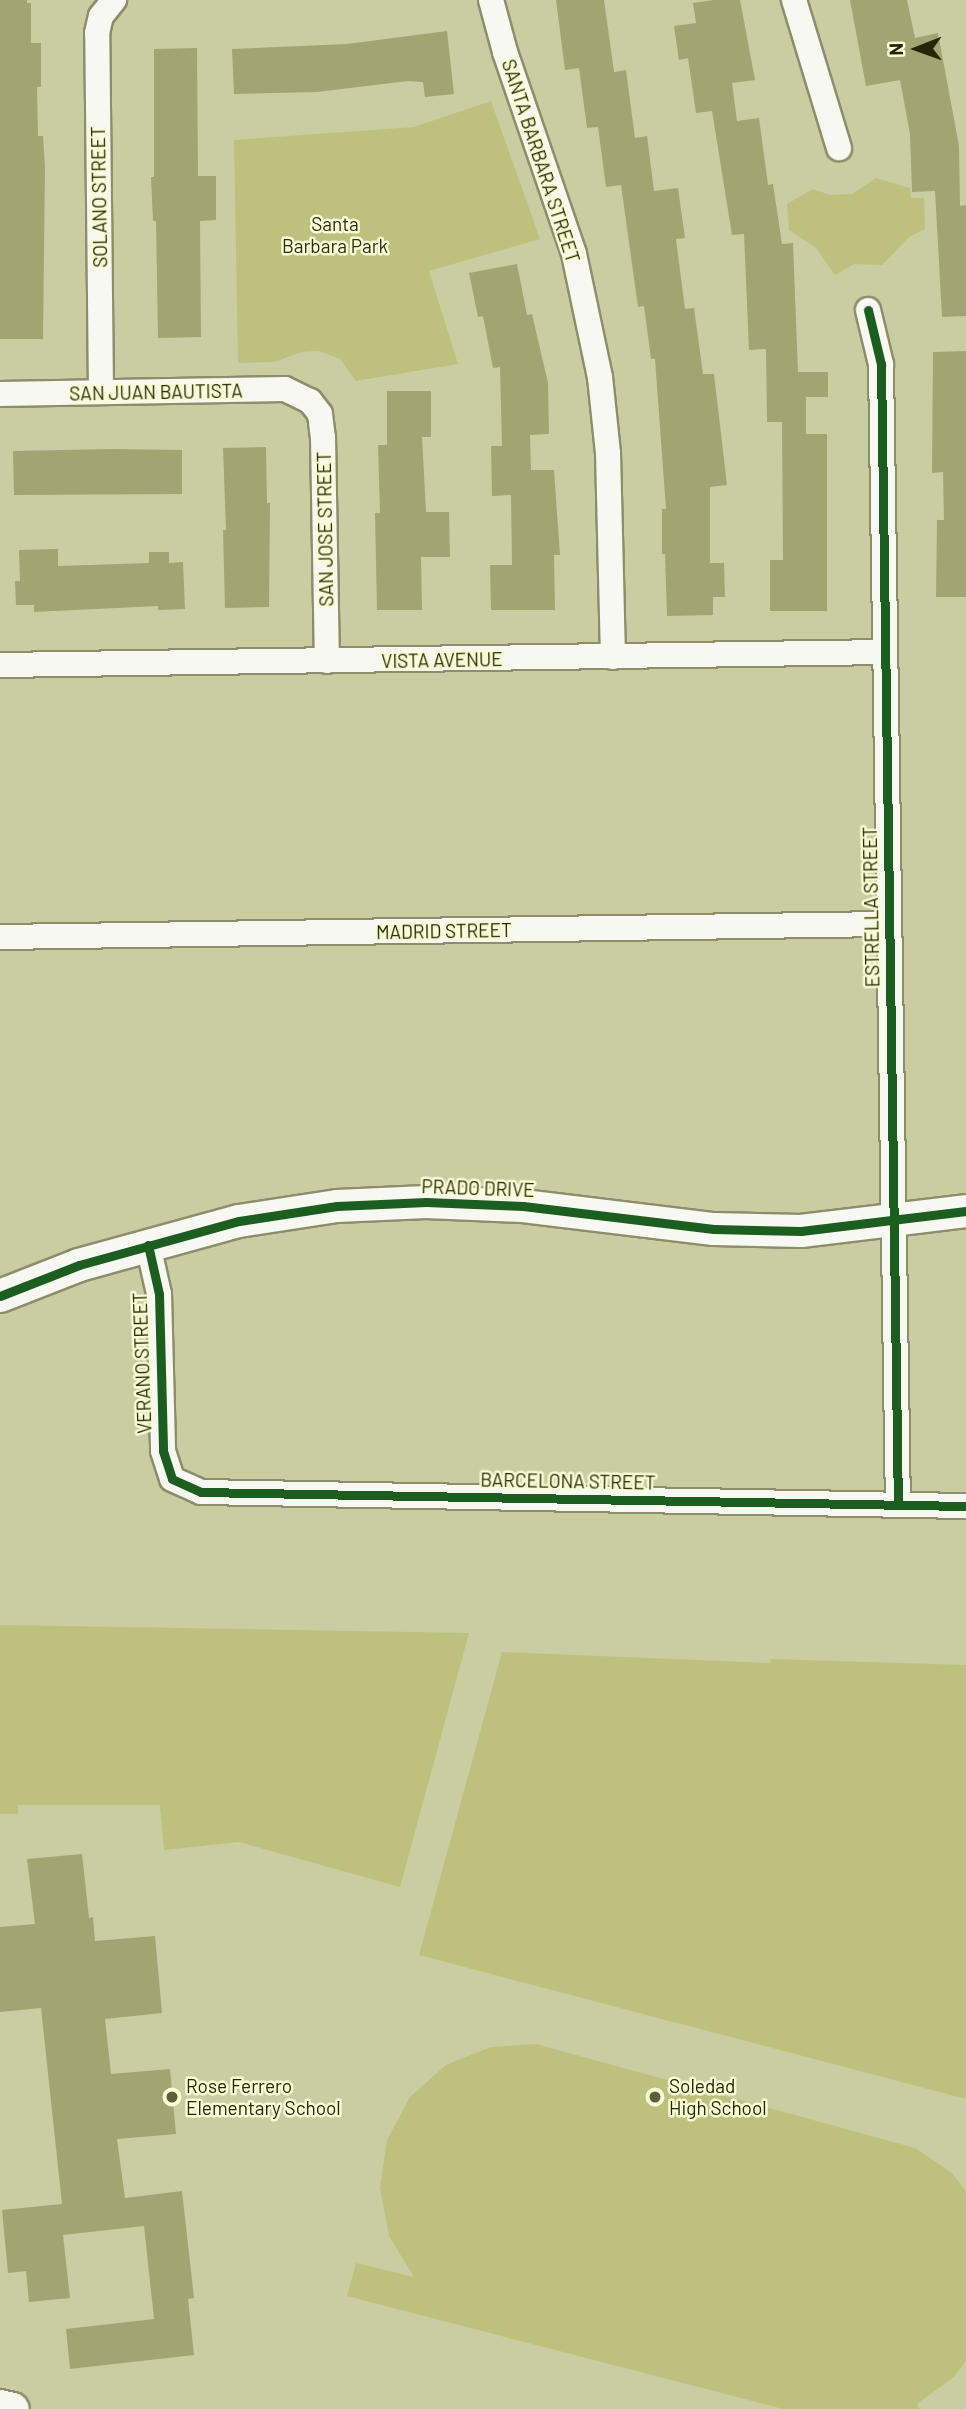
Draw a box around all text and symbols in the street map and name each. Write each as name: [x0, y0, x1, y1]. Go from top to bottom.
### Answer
north arrow: [882, 14, 952, 84]
text: N: [884, 43, 907, 56]
street label: SANTA BARBARA STREET: [497, 56, 585, 266]
street label: SOLANO STREET: [86, 126, 112, 268]
park label: Santa Barbara Park: [282, 213, 388, 257]
street label: SAN JUAN BAUTISTA: [69, 379, 243, 405]
street label: SAN JOSE STREET: [312, 451, 338, 607]
street label: VISTA AVENUE: [381, 648, 503, 672]
street label: ESTRELLA STREET: [858, 826, 884, 988]
street label: MADRID STREET: [376, 918, 512, 944]
street label: PRADO DRIVE: [421, 1175, 535, 1201]
street label: VERANO STREET: [128, 1292, 156, 1434]
street label: BARCELONA STREET: [480, 1468, 656, 1494]
place label: Rose Ferrero Elementary School: [186, 2075, 341, 2119]
place label: Soledad High School: [669, 2075, 767, 2119]
marker: Rose Ferrero Elementary School: [164, 2089, 180, 2105]
marker: Soledad High School: [647, 2089, 663, 2105]

